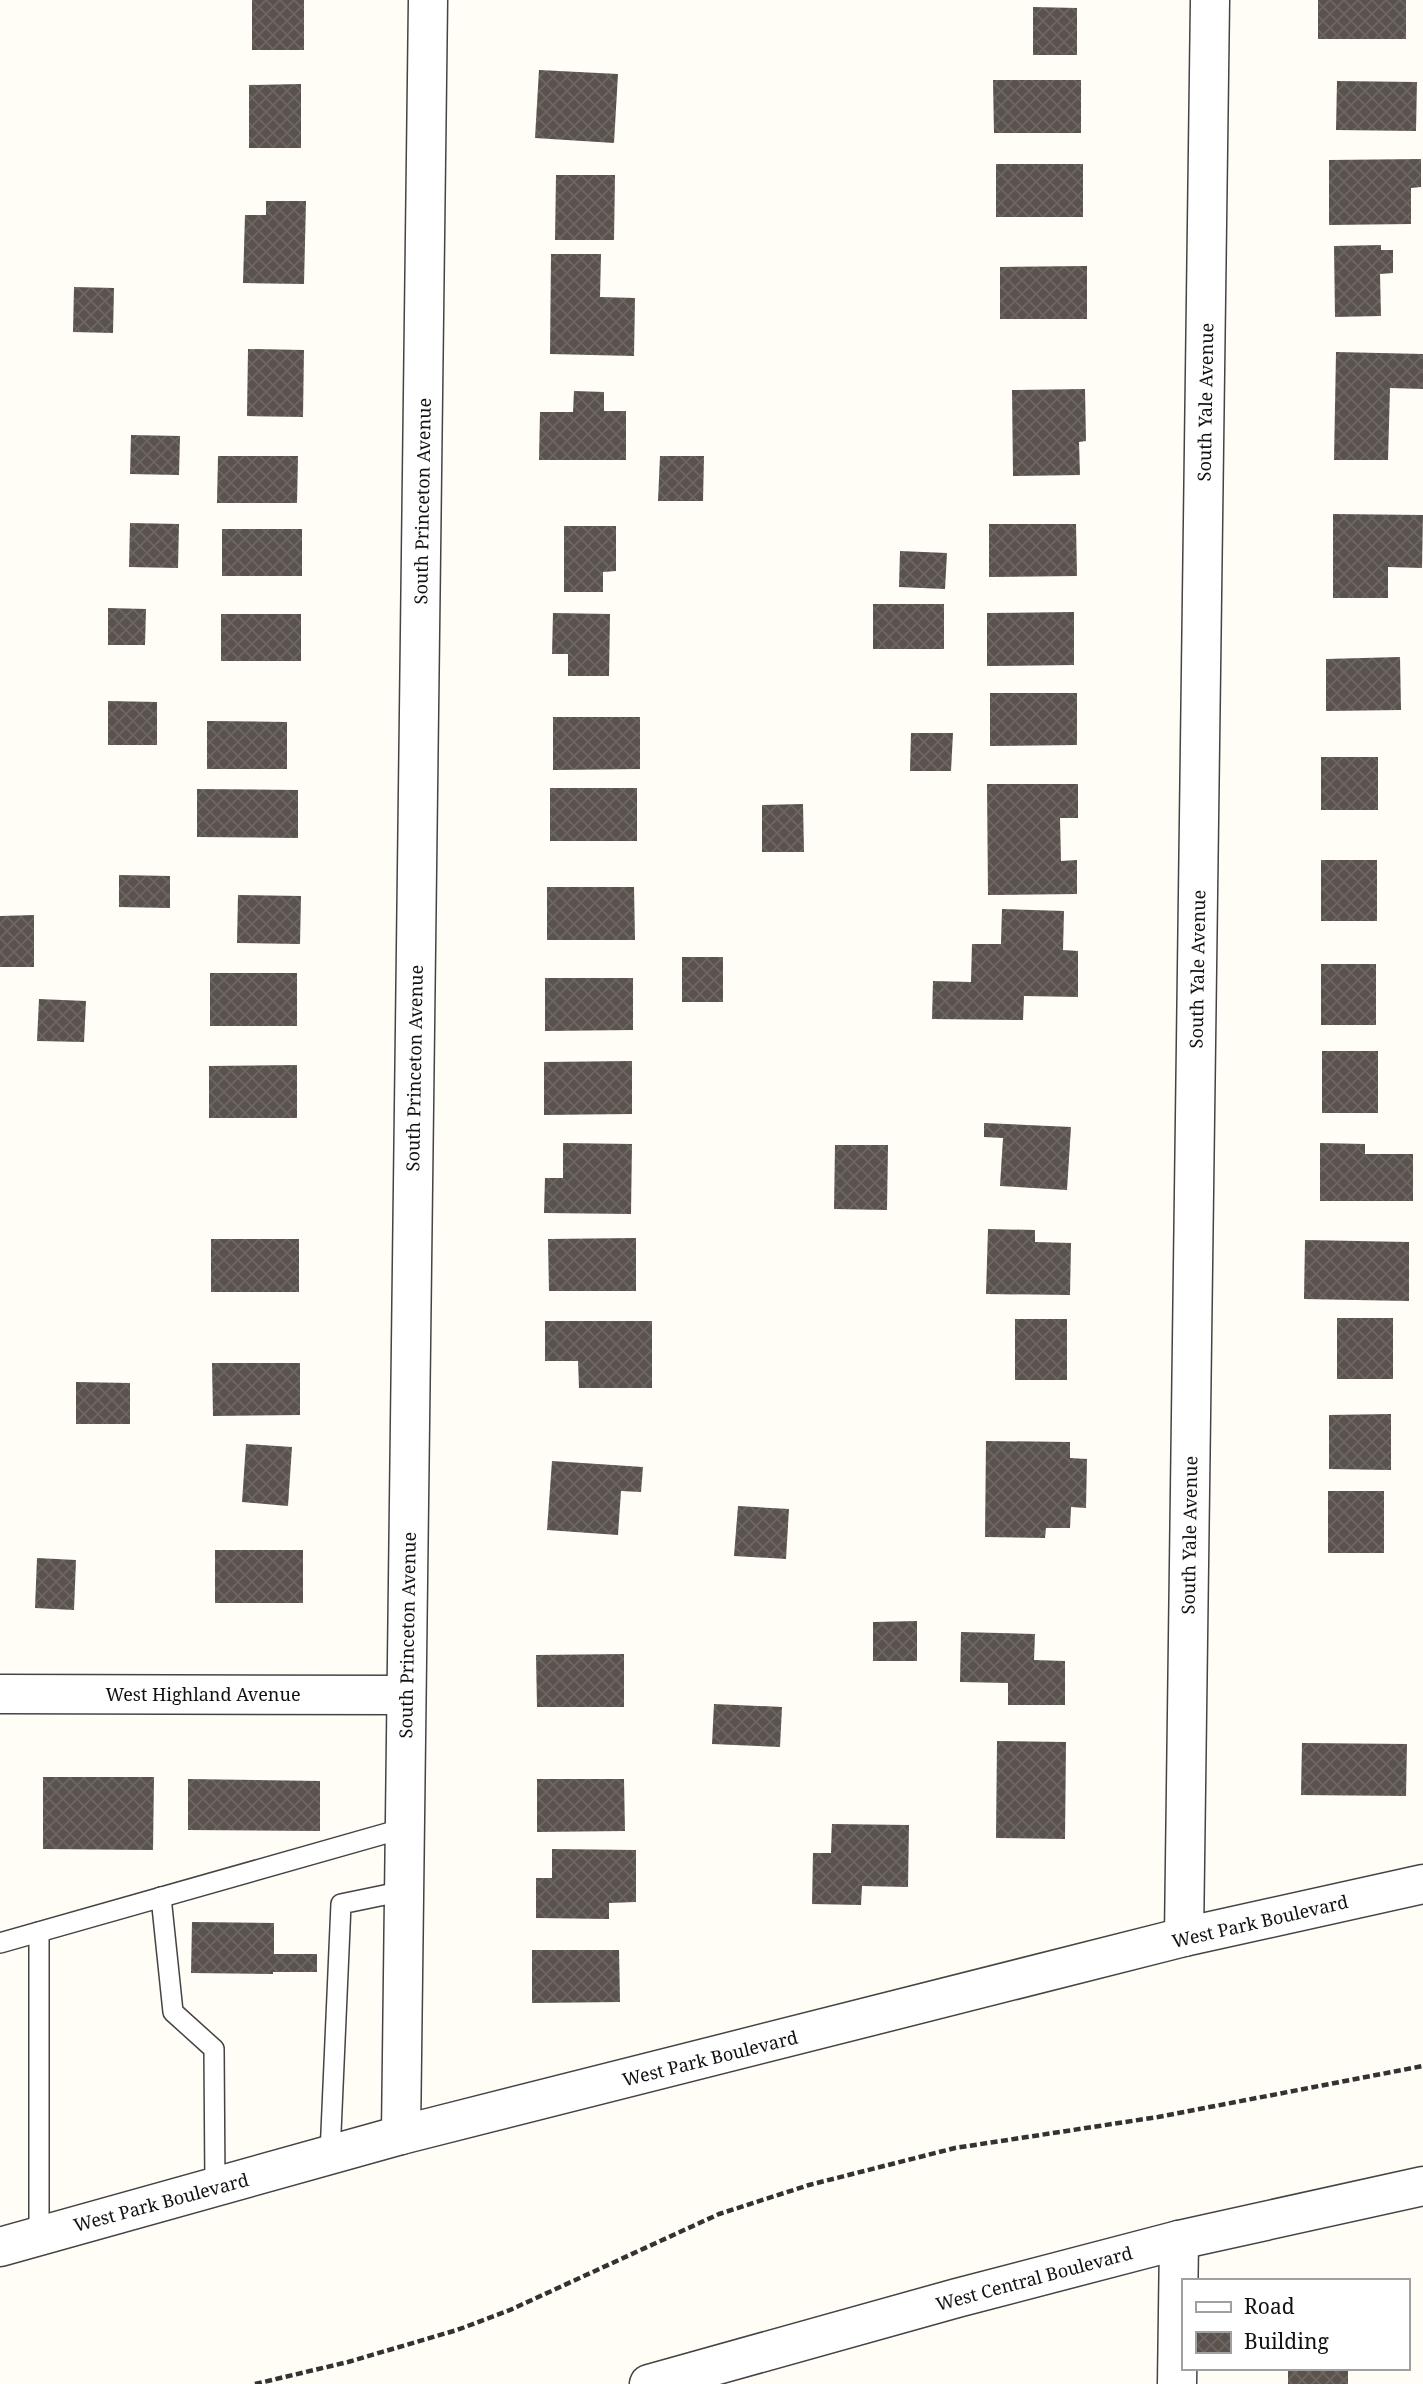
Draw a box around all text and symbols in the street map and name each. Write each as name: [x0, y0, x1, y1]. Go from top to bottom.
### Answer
street label: South Yale Avenue: [1192, 323, 1218, 481]
street label: South Princeton Avenue: [408, 398, 436, 604]
street label: South Yale Avenue: [1184, 890, 1210, 1048]
street label: South Princeton Avenue: [400, 965, 428, 1171]
street label: South Yale Avenue: [1176, 1456, 1202, 1614]
street label: South Princeton Avenue: [393, 1532, 421, 1738]
street label: West Highland Avenue: [105, 1682, 301, 1706]
street label: West Park Boulevard: [1170, 1889, 1350, 1953]
street label: West Park Boulevard: [620, 2025, 800, 2091]
street label: West Park Boulevard: [71, 2167, 251, 2237]
street label: West Central Boulevard: [933, 2240, 1135, 2316]
legend: [1182, 2279, 1409, 2370]
text: Road: [1244, 2292, 1295, 2320]
text: Building: [1244, 2327, 1329, 2355]

